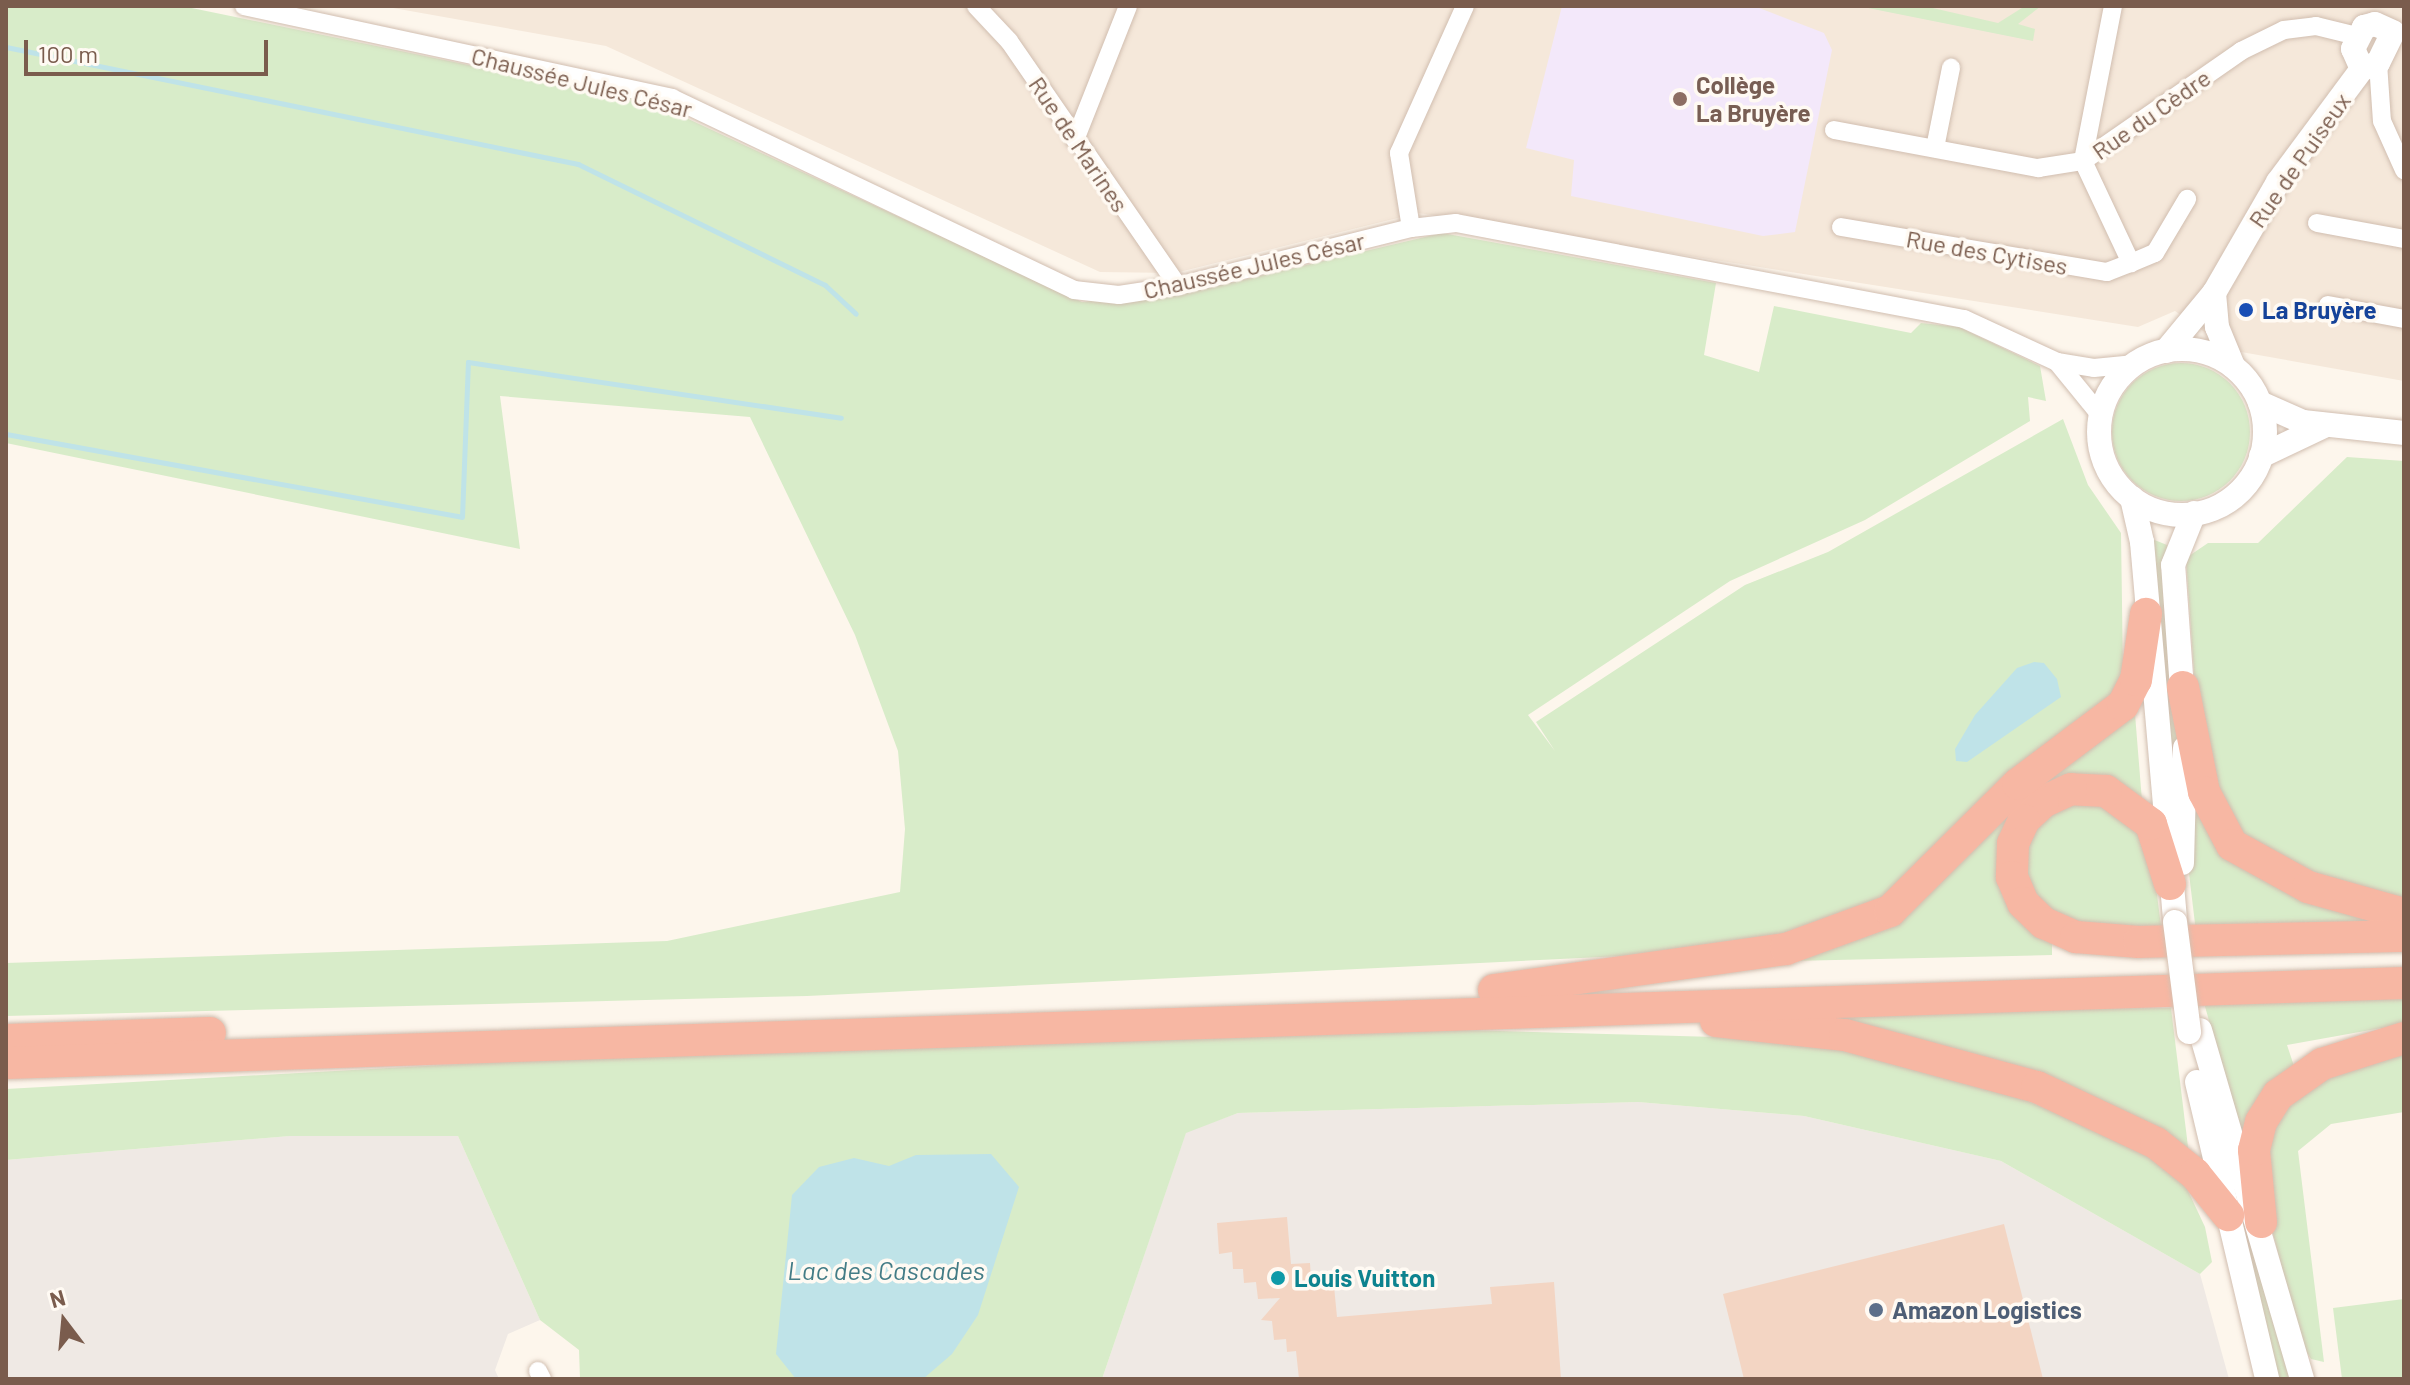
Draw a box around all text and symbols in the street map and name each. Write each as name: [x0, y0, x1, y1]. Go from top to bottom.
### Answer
scale bar: [28, 24, 272, 74]
text: 100 m: [38, 39, 98, 68]
street label: Chaussée Jules César: [469, 41, 695, 123]
street label: Rue du Cèdre: [2086, 63, 2216, 165]
street label: Rue de Marines: [1023, 71, 1135, 217]
place label: Collège La Bruyère: [1696, 71, 1811, 127]
street label: Rue de Puiseux: [2242, 87, 2356, 233]
marker: Collège La Bruyère: [1671, 90, 1689, 108]
street label: Rue des Cytises: [1904, 224, 2070, 280]
street label: Chaussée Jules César: [1140, 225, 1368, 305]
place label: La Bruyère: [2262, 296, 2377, 324]
marker: La Bruyère: [2237, 301, 2255, 319]
water label: Lac des Cascades: [787, 1254, 985, 1286]
place label: Louis Vuitton: [1294, 1264, 1435, 1292]
marker: Louis Vuitton: [1269, 1269, 1287, 1287]
north arrow: [24, 1281, 104, 1361]
text: N: [47, 1283, 68, 1312]
place label: Amazon Logistics: [1892, 1296, 2082, 1324]
marker: Amazon Logistics: [1867, 1301, 1885, 1319]

